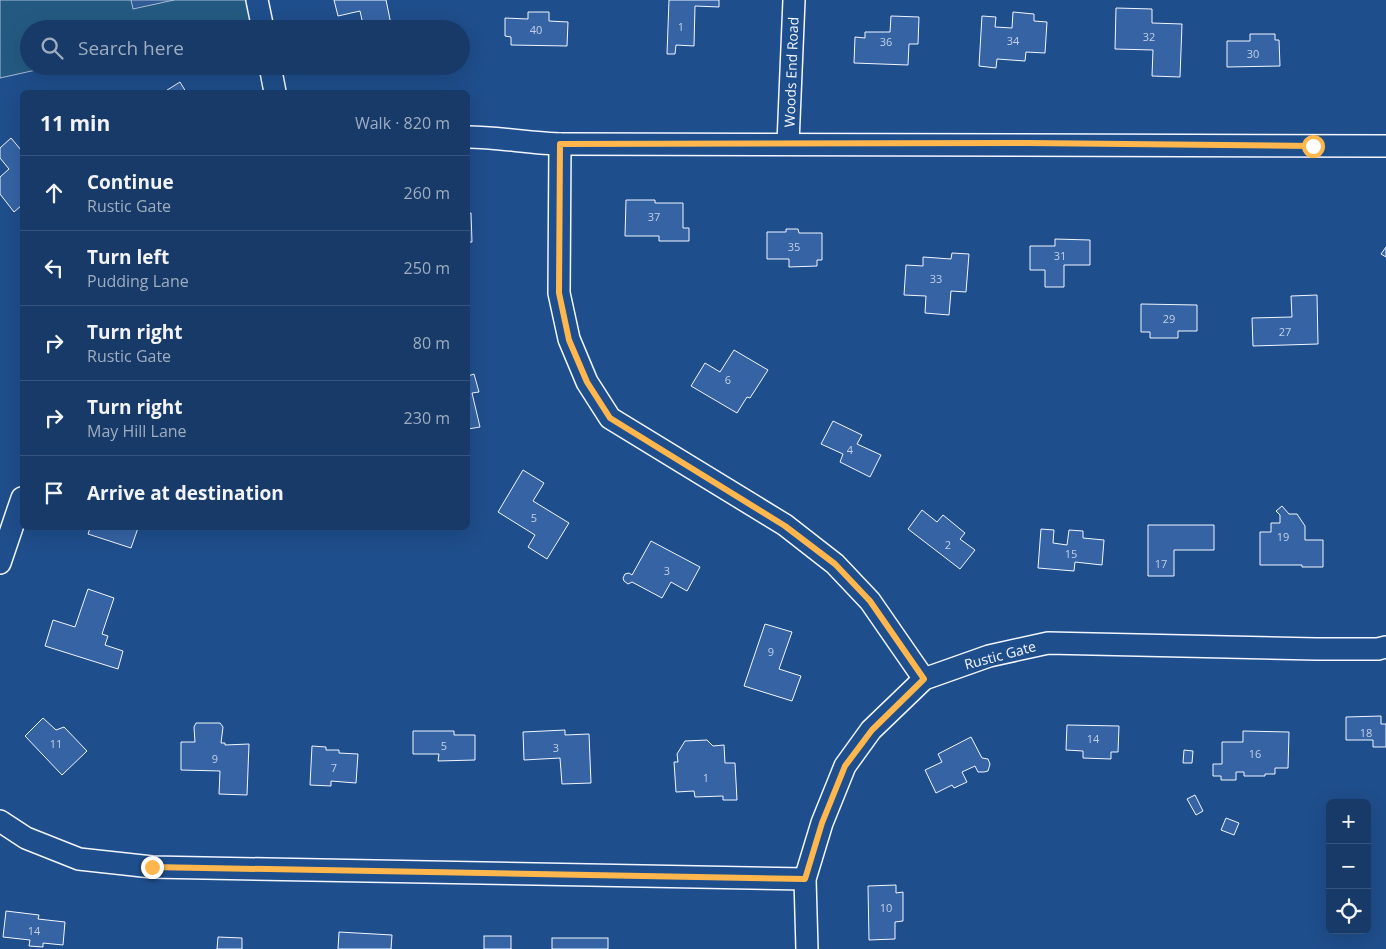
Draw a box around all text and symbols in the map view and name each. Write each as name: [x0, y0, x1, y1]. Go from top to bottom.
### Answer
street label: Woods End Road: [780, 16, 802, 128]
house number: 1: [678, 19, 684, 34]
search box: [20, 20, 470, 75]
house number: 40: [530, 22, 542, 37]
house number: 32: [1143, 29, 1155, 44]
house number: 34: [1007, 33, 1020, 48]
icon: search: [38, 34, 66, 62]
house number: 36: [880, 34, 892, 49]
text: Search here: [78, 35, 184, 61]
house number: 30: [1247, 46, 1259, 61]
text: 11 min: [40, 109, 110, 137]
text: Walk · 820 m: [355, 112, 450, 134]
route start: [1302, 135, 1325, 158]
text: Continue: [87, 169, 174, 195]
icon: ahead: [40, 179, 68, 207]
text: 260 m: [404, 182, 450, 204]
text: Rustic Gate: [87, 195, 171, 217]
house number: 37: [648, 209, 660, 224]
house number: 35: [788, 239, 800, 254]
text: Turn left: [87, 244, 169, 270]
house number: 31: [1054, 248, 1066, 263]
icon: left: [40, 254, 68, 282]
text: 250 m: [404, 257, 450, 279]
text: Pudding Lane: [87, 270, 189, 292]
house number: 33: [930, 271, 942, 286]
house number: 29: [1163, 311, 1175, 326]
text: Turn right: [87, 319, 182, 345]
house number: 27: [1279, 324, 1291, 339]
icon: right: [40, 329, 68, 357]
text: 80 m: [413, 332, 450, 354]
text: Rustic Gate: [87, 345, 171, 367]
house number: 6: [725, 372, 731, 387]
text: Turn right: [87, 394, 182, 420]
icon: right: [40, 404, 68, 432]
text: 230 m: [404, 407, 450, 429]
text: May Hill Lane: [87, 420, 187, 442]
house number: 4: [847, 442, 854, 457]
icon: arrive: [40, 479, 68, 507]
text: Arrive at destination: [87, 480, 284, 506]
house number: 5: [531, 510, 537, 525]
house number: 19: [1277, 529, 1289, 544]
house number: 2: [945, 537, 951, 552]
house number: 15: [1065, 546, 1077, 561]
house number: 17: [1155, 556, 1167, 571]
house number: 3: [664, 563, 670, 578]
street label: Rustic Gate: [962, 636, 1038, 674]
house number: 9: [768, 644, 774, 659]
house number: 18: [1360, 725, 1372, 740]
house number: 14: [1087, 731, 1100, 746]
house number: 11: [50, 736, 62, 751]
house number: 5: [441, 738, 447, 753]
house number: 3: [553, 740, 559, 755]
house number: 16: [1249, 746, 1261, 761]
house number: 9: [212, 751, 218, 766]
house number: 7: [331, 760, 337, 775]
house number: 1: [703, 770, 709, 785]
map controls: [1326, 799, 1371, 934]
button: +: [1326, 799, 1371, 844]
button: −: [1326, 844, 1371, 889]
route end: [141, 856, 164, 879]
button: locate: [1326, 889, 1371, 934]
house number: 10: [880, 900, 892, 915]
house number: 14: [28, 923, 41, 938]

